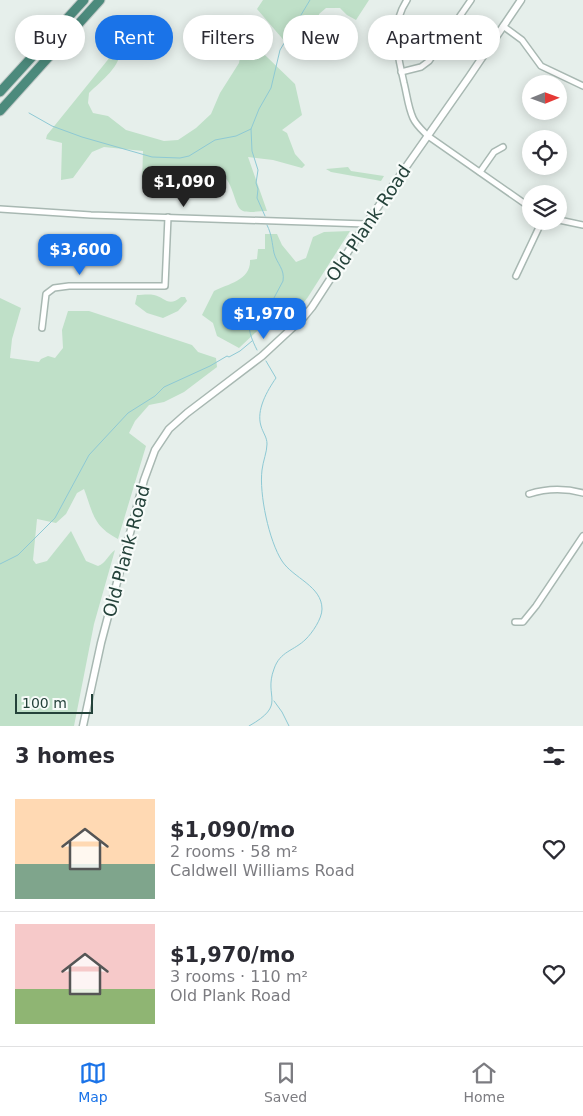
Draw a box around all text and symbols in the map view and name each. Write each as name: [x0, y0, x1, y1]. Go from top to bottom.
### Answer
chip: Buy: [15, 15, 85, 60]
chip: Rent: [95, 15, 173, 60]
chip: Filters: [183, 15, 273, 60]
chip: New: [283, 15, 358, 60]
chip: Apartment: [368, 15, 500, 60]
north arrow: [522, 75, 568, 120]
map controls: [522, 75, 567, 230]
button: locate: [522, 130, 567, 175]
street label: Old Plank Road: [321, 161, 415, 285]
pin: $1,090: [143, 166, 225, 208]
text: $1,090: [153, 172, 215, 191]
button: layers: [522, 185, 567, 230]
pin: $3,600: [39, 234, 121, 276]
text: $3,600: [49, 240, 111, 259]
pin: $1,970: [223, 298, 305, 340]
text: $1,970: [233, 304, 295, 323]
street label: Old Plank Road: [98, 483, 154, 619]
scale bar: [15, 691, 92, 714]
text: 100 m: [22, 695, 67, 711]
icon: filters: [540, 742, 568, 770]
text: 3 homes: [15, 744, 115, 768]
text: $1,090/mo: [170, 818, 295, 842]
icon: home: [55, 819, 115, 879]
icon: heart: [540, 835, 568, 863]
text: 2 rooms · 58 m²: [170, 842, 298, 861]
text: Caldwell Williams Road: [170, 861, 355, 880]
text: $1,970/mo: [170, 943, 295, 967]
icon: home: [55, 944, 115, 1004]
icon: heart: [540, 960, 568, 988]
text: 3 rooms · 110 m²: [170, 967, 308, 986]
text: Old Plank Road: [170, 986, 291, 1005]
tab: Map: [78, 1059, 108, 1105]
tab: Saved: [264, 1059, 307, 1105]
tab: Home: [464, 1059, 505, 1105]

